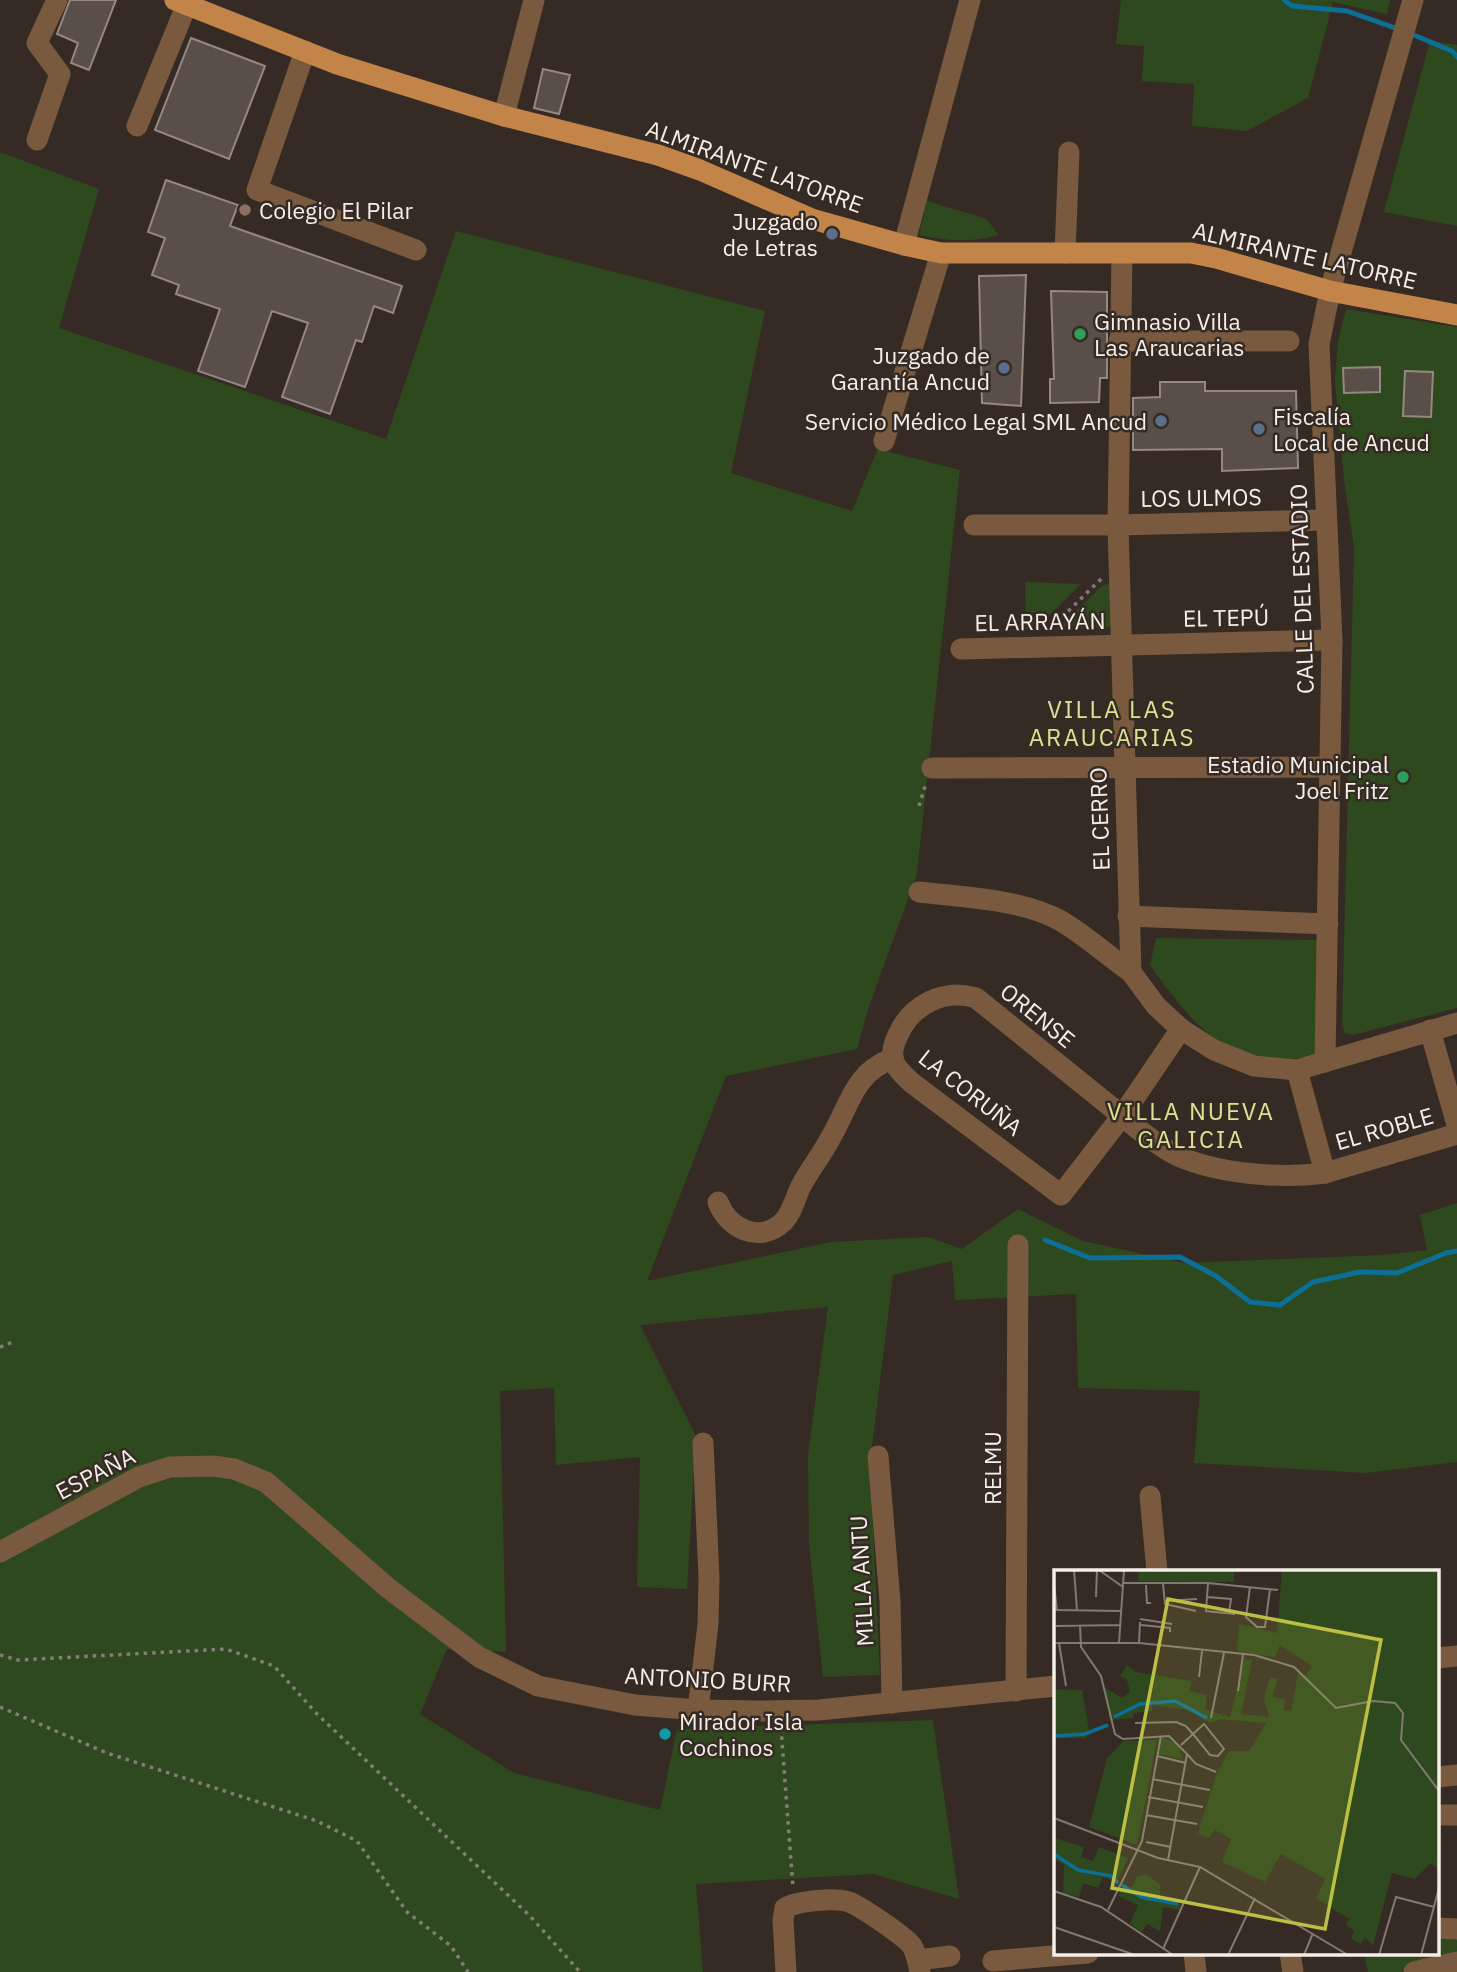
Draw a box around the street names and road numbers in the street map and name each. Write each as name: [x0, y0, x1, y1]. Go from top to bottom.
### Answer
street label: ALMIRANTE LATORRE: [642, 113, 868, 219]
street label: ALMIRANTE LATORRE: [1190, 215, 1420, 295]
street label: LOS ULMOS: [1140, 481, 1262, 513]
street label: CALLE DEL ESTADIO: [1282, 483, 1320, 695]
street label: EL TEPÚ: [1183, 601, 1269, 633]
street label: EL ARRAYÁN: [974, 605, 1106, 637]
street label: EL CERRO: [1082, 767, 1116, 871]
street label: ORENSE: [995, 976, 1081, 1054]
street label: LA CORUÑA: [913, 1042, 1029, 1142]
street label: EL ROBLE: [1331, 1100, 1437, 1156]
street label: RELMU: [977, 1431, 1007, 1505]
street label: ESPAÑA: [50, 1440, 140, 1506]
street label: MILLA ANTU: [843, 1515, 879, 1647]
street label: ANTONIO BURR: [624, 1660, 792, 1698]

